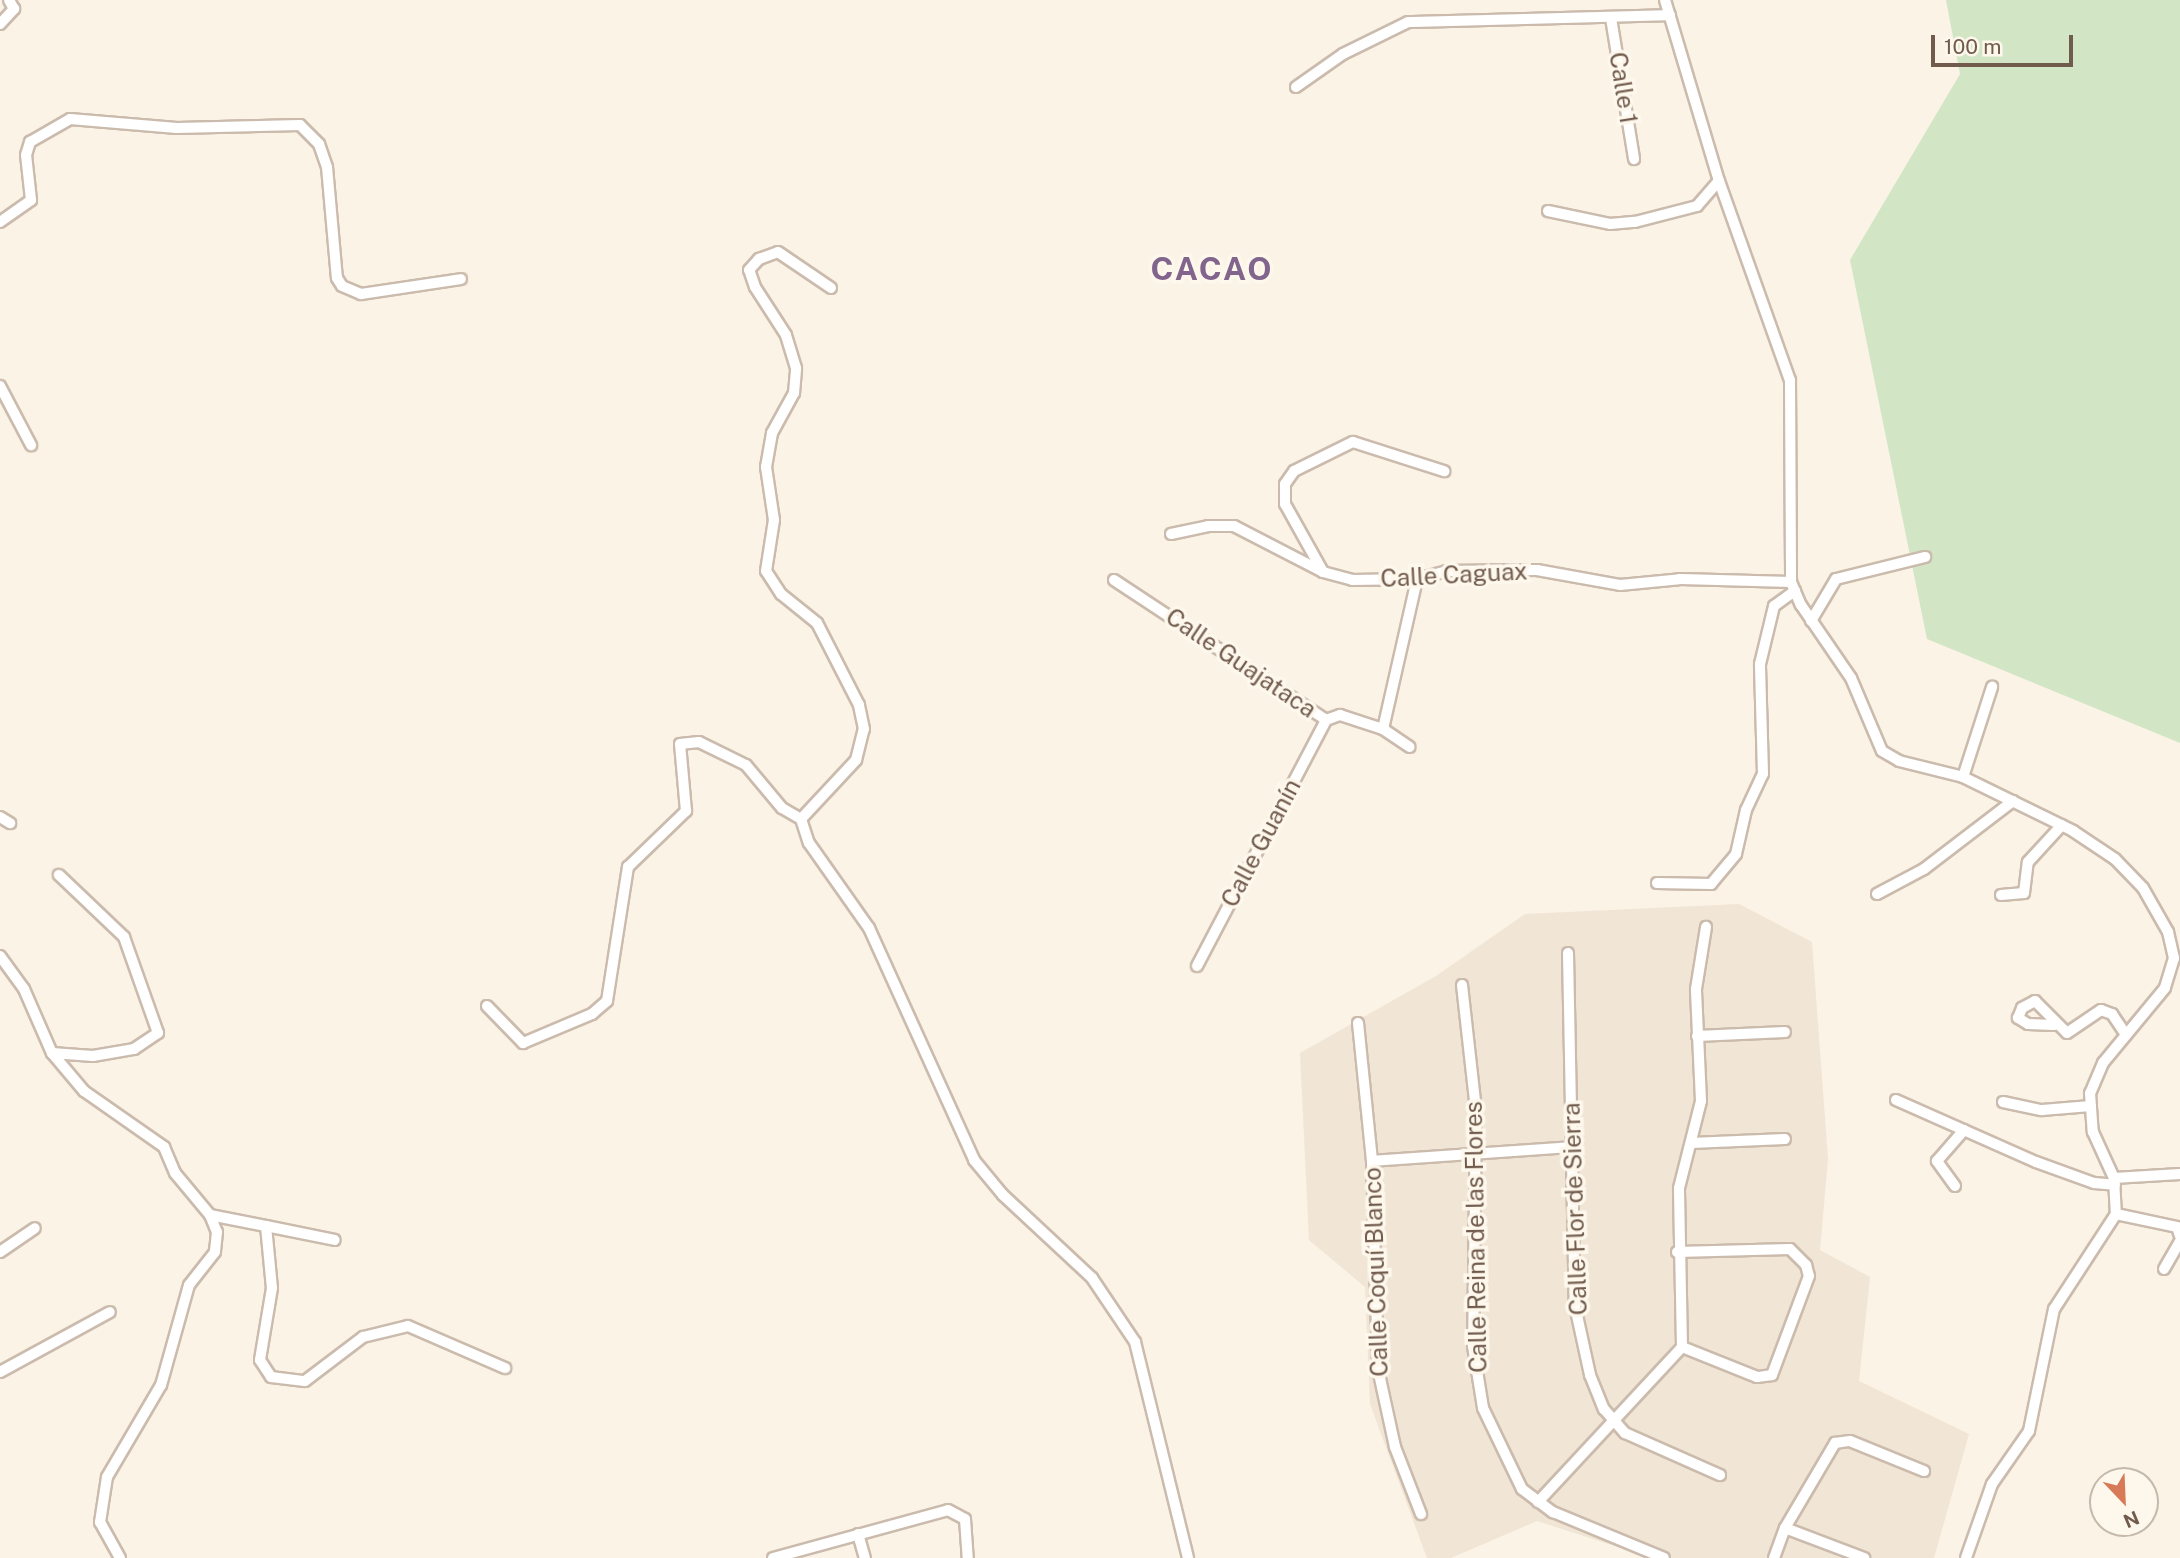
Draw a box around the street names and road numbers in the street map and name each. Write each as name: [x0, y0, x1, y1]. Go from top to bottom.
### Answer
street label: Calle 1: [1603, 50, 1643, 126]
street label: Calle Caguax: [1380, 557, 1528, 593]
street label: Calle Guajataca: [1160, 602, 1322, 724]
street label: Calle Guanín: [1215, 774, 1307, 912]
street label: Calle Reina de las Flores: [1459, 1101, 1493, 1373]
street label: Calle Flor de Sierra: [1557, 1102, 1593, 1316]
street label: Calle Coquí Blanco: [1358, 1167, 1394, 1377]

